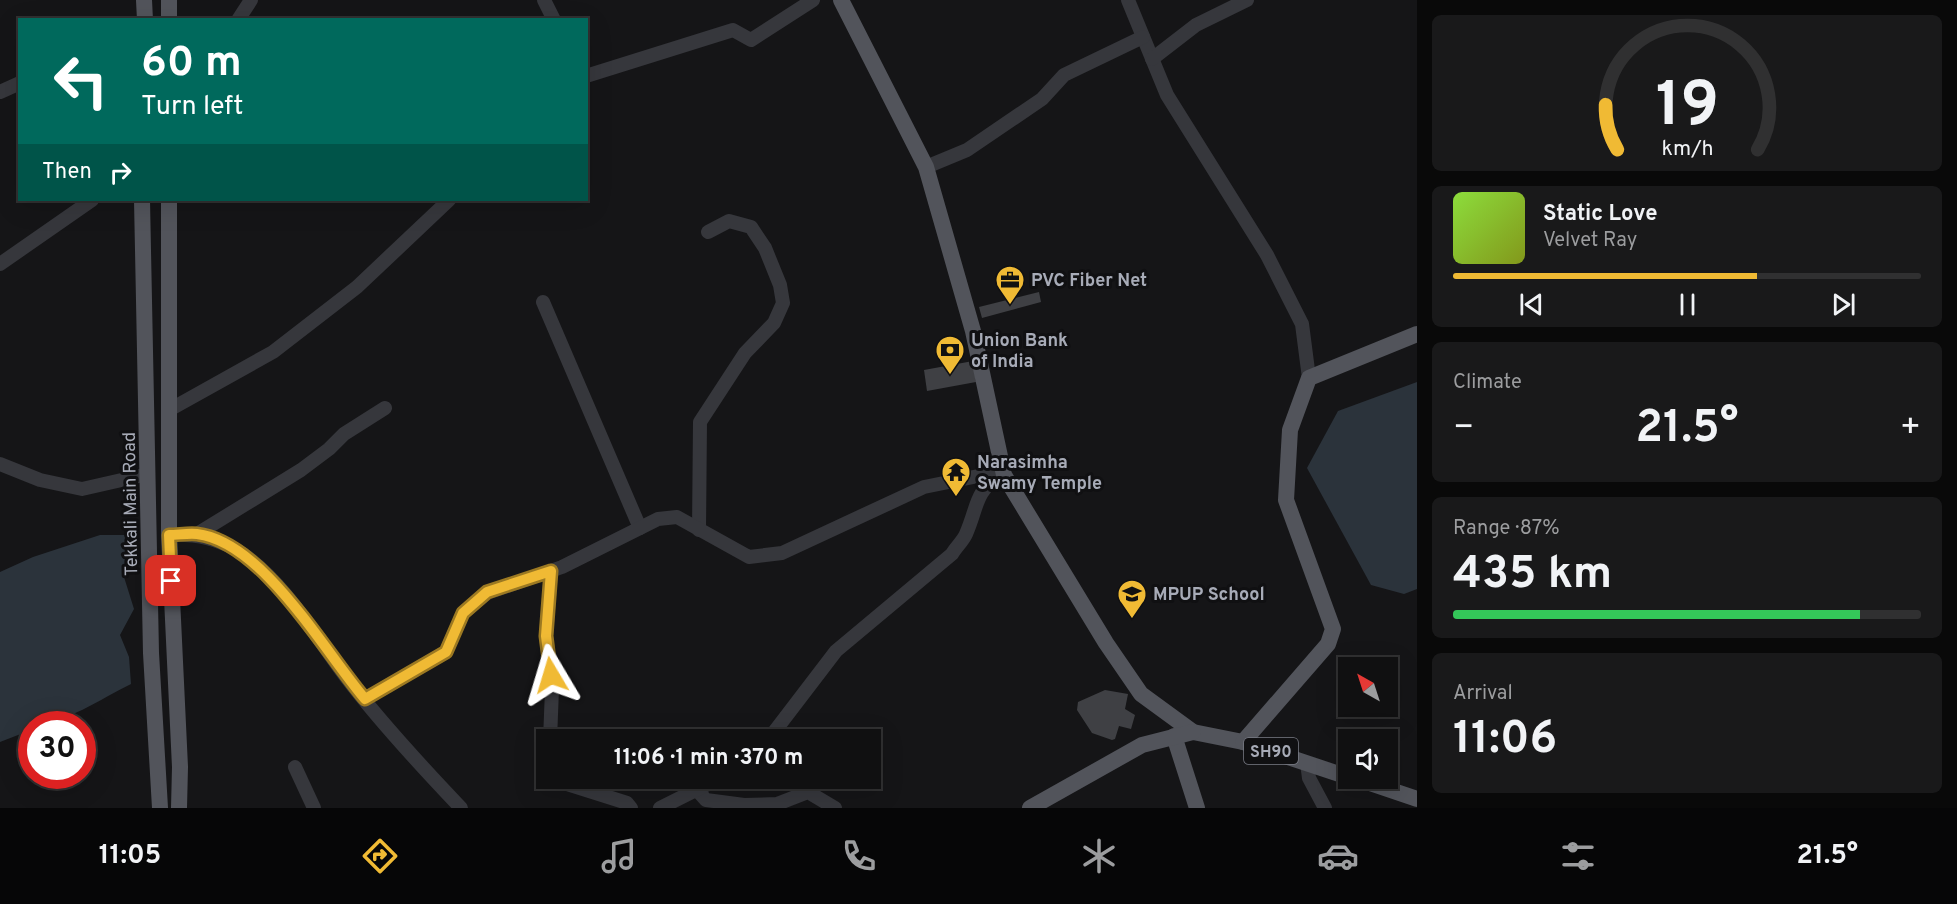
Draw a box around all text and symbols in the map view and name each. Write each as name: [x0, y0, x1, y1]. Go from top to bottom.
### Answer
text: 60 m: [141, 38, 242, 91]
icon: left: [42, 42, 120, 120]
text: 19: [1655, 69, 1719, 148]
text: Turn left: [141, 90, 243, 124]
text: km/h: [1661, 136, 1713, 163]
icon: right: [104, 156, 137, 189]
text: Then: [42, 159, 92, 186]
text: Static Love: [1543, 201, 1657, 228]
text: Velvet Ray: [1543, 228, 1637, 254]
office icon: PVC Fiber Net: [994, 264, 1026, 306]
place label: PVC Fiber Net: [1031, 270, 1147, 293]
icon: previous: [1515, 288, 1548, 321]
icon: pause: [1671, 288, 1704, 321]
icon: next: [1827, 288, 1860, 321]
place label: Union Bank of India: [971, 330, 1068, 374]
bank icon: Union Bank of India: [934, 334, 966, 376]
text: Climate: [1453, 370, 1522, 396]
text: 21.5°: [1636, 401, 1738, 458]
text: −: [1453, 408, 1474, 450]
text: +: [1900, 408, 1921, 450]
street label: Tekkali Main Road: [119, 432, 144, 576]
place label: Narasimha Swamy Temple: [977, 452, 1102, 496]
temple icon: Narasimha Swamy Temple: [940, 456, 972, 498]
text: Range · 87%: [1453, 516, 1560, 542]
text: 435 km: [1453, 547, 1612, 604]
pin: [145, 555, 196, 606]
icon: arrive: [154, 564, 187, 597]
school or university icon: MPUP School: [1116, 578, 1148, 620]
place label: MPUP School: [1153, 584, 1265, 607]
position arrow: [519, 643, 583, 707]
north arrow: [1338, 657, 1398, 717]
map controls: [1338, 657, 1398, 789]
text: Arrival: [1453, 681, 1513, 707]
speed limit sign: 30: [18, 711, 96, 789]
text: 11:06: [1453, 712, 1557, 769]
button: sound: [1338, 729, 1398, 789]
road number: SH90: [1244, 738, 1298, 764]
text: 11:06 · 1 min · 370 m: [614, 745, 803, 772]
icon: directions: [359, 835, 401, 877]
icon: music: [598, 835, 640, 877]
icon: phone: [838, 835, 880, 877]
icon: climate: [1078, 835, 1120, 877]
icon: car: [1317, 835, 1359, 877]
icon: filters: [1557, 835, 1599, 877]
text: 11:05: [99, 839, 161, 873]
text: 21.5°: [1796, 839, 1858, 873]

